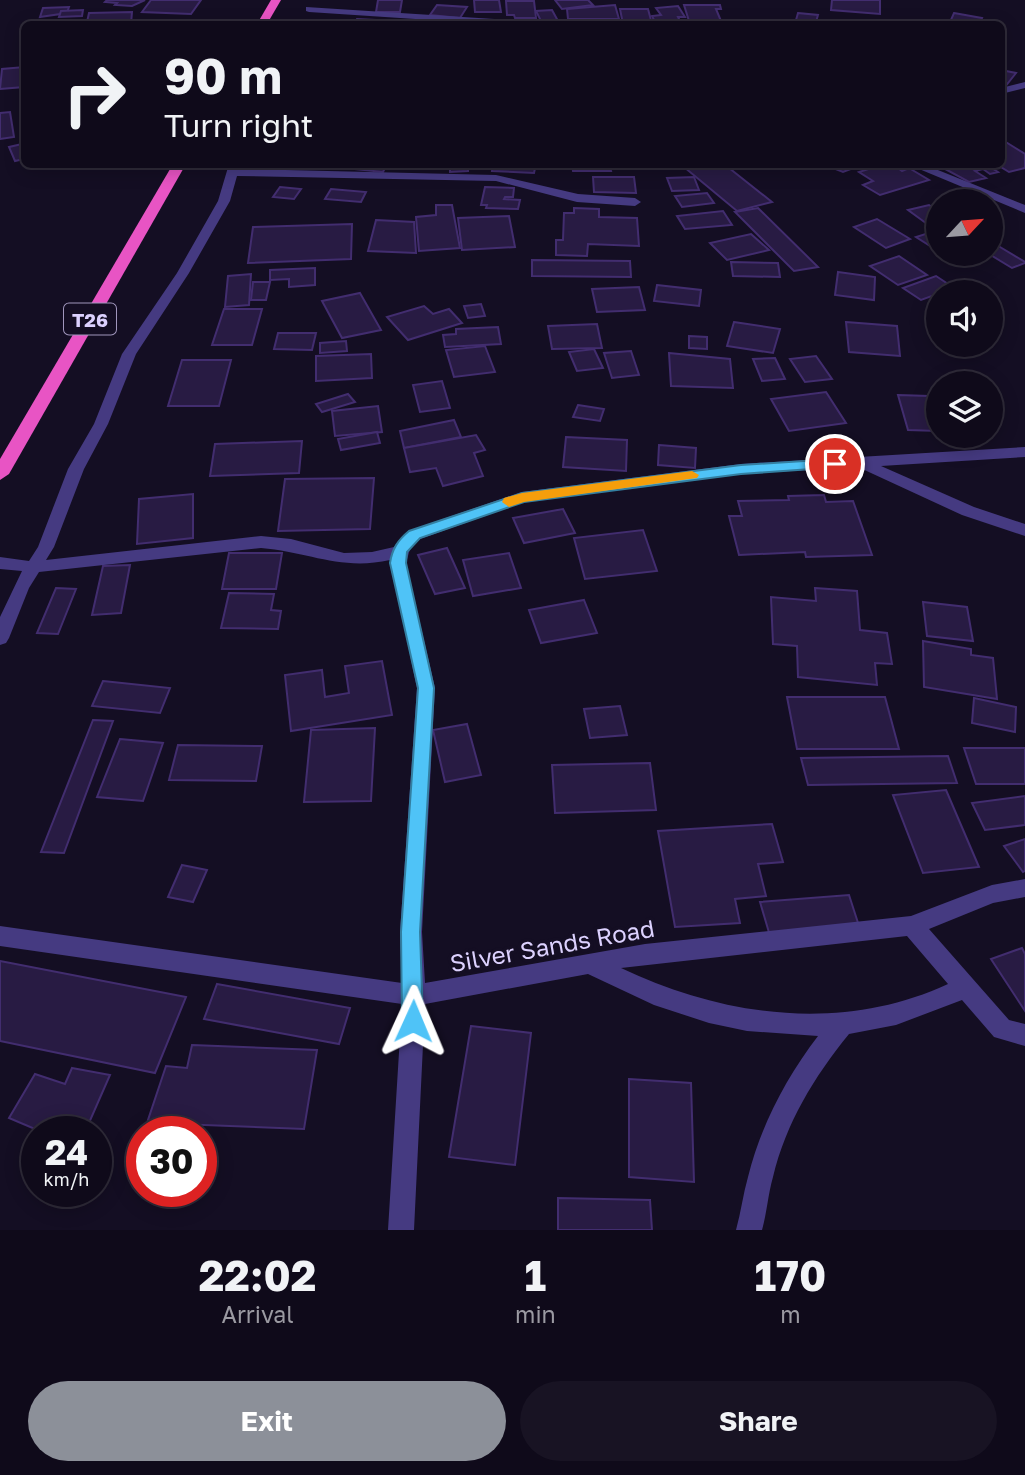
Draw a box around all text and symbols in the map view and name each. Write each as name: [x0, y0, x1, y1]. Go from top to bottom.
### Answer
text: 90 m: [164, 46, 282, 105]
icon: right: [49, 49, 140, 140]
text: Turn right: [164, 106, 313, 144]
north arrow: [926, 189, 1003, 266]
map controls: [926, 189, 1003, 448]
button: sound: [926, 280, 1003, 357]
road number: T26: [64, 304, 116, 334]
button: layers: [926, 371, 1003, 448]
pin: [805, 434, 865, 494]
icon: arrive: [816, 445, 854, 483]
street label: Silver Sands Road: [447, 913, 657, 977]
position arrow: [376, 984, 450, 1058]
speed limit sign: 30: [126, 1116, 217, 1207]
text: 24: [45, 1131, 88, 1173]
text: km/h: [44, 1168, 89, 1190]
text: 22:02: [199, 1250, 316, 1300]
text: 1: [525, 1250, 546, 1300]
text: 170: [754, 1250, 826, 1300]
text: Arrival: [221, 1300, 294, 1328]
text: min: [515, 1300, 556, 1328]
text: m: [780, 1300, 801, 1328]
button: Exit: [28, 1381, 506, 1461]
button: Share: [520, 1381, 997, 1461]

